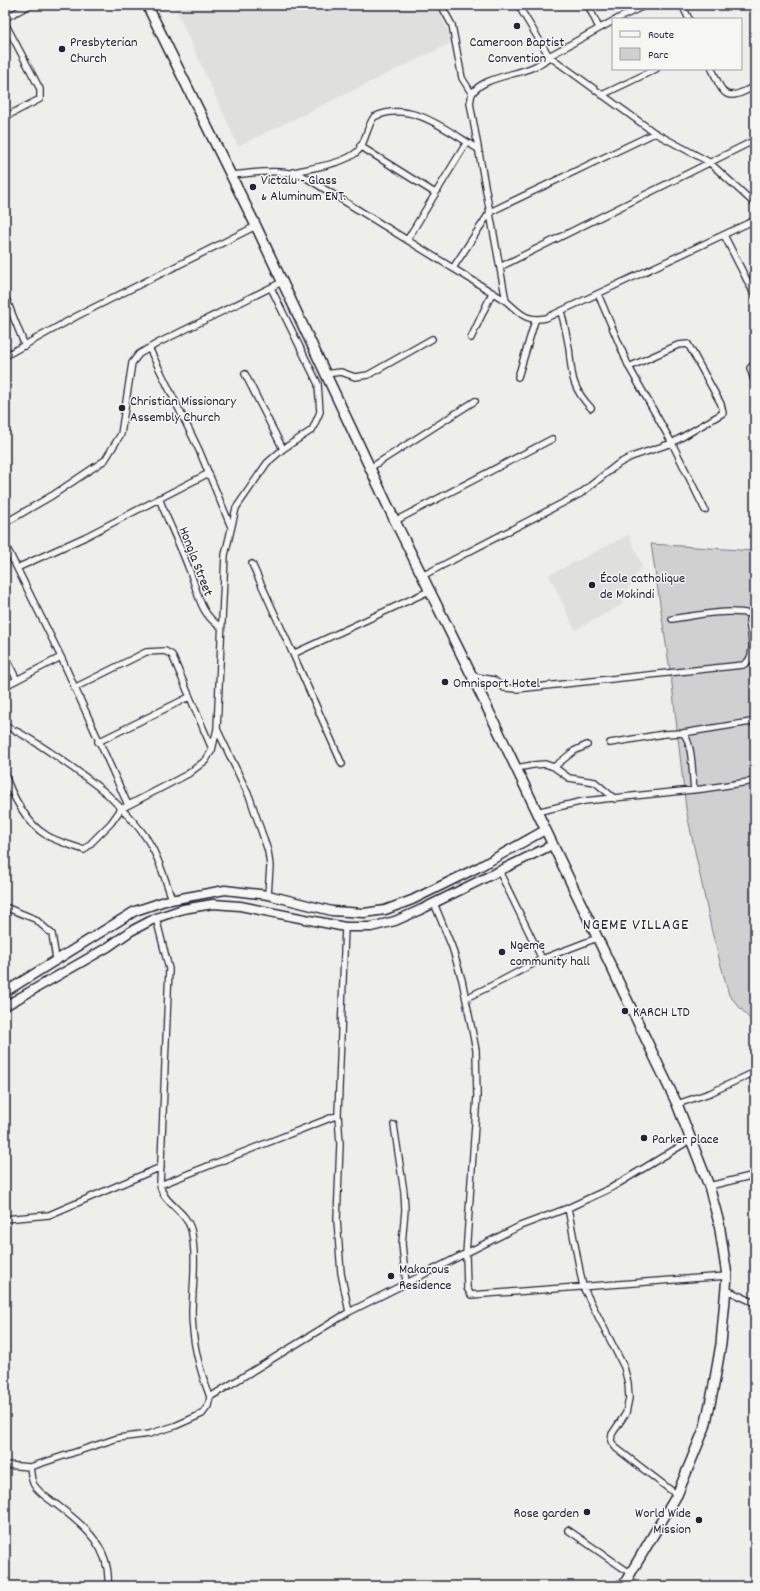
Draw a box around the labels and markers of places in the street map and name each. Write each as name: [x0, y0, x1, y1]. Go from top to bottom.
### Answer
marker: Cameroon Baptist Convention: [512, 21, 522, 31]
place label: Presbyterian Church: [70, 33, 137, 69]
place label: Cameroon Baptist Convention: [469, 33, 565, 69]
marker: Presbyterian Church: [57, 44, 67, 54]
place label: Victalu - Glass & Aluminum ENT.: [261, 171, 346, 207]
marker: Victalu - Glass & Aluminum ENT.: [248, 182, 258, 192]
place label: Christian Missionary Assembly Church: [130, 392, 237, 428]
marker: Christian Missionary Assembly Church: [117, 403, 127, 413]
place label: École catholique de Mokindi: [600, 569, 685, 605]
marker: École catholique de Mokindi: [587, 580, 597, 590]
place label: Omnisport Hotel: [453, 674, 541, 694]
marker: Omnisport Hotel: [440, 677, 450, 687]
place label: Ngeme community hall: [510, 936, 591, 972]
marker: Ngeme community hall: [497, 947, 507, 957]
place label: KARCH LTD: [633, 1003, 690, 1023]
marker: KARCH LTD: [620, 1006, 630, 1016]
place label: Parker place: [652, 1130, 719, 1150]
marker: Parker place: [639, 1133, 649, 1143]
place label: Makarous Residence: [399, 1260, 451, 1296]
marker: Makarous Residence: [386, 1271, 396, 1281]
place label: Rose garden: [514, 1504, 579, 1524]
place label: World Wide Mission: [635, 1504, 691, 1540]
marker: Rose garden: [582, 1507, 592, 1517]
marker: World Wide Mission: [694, 1515, 704, 1525]

